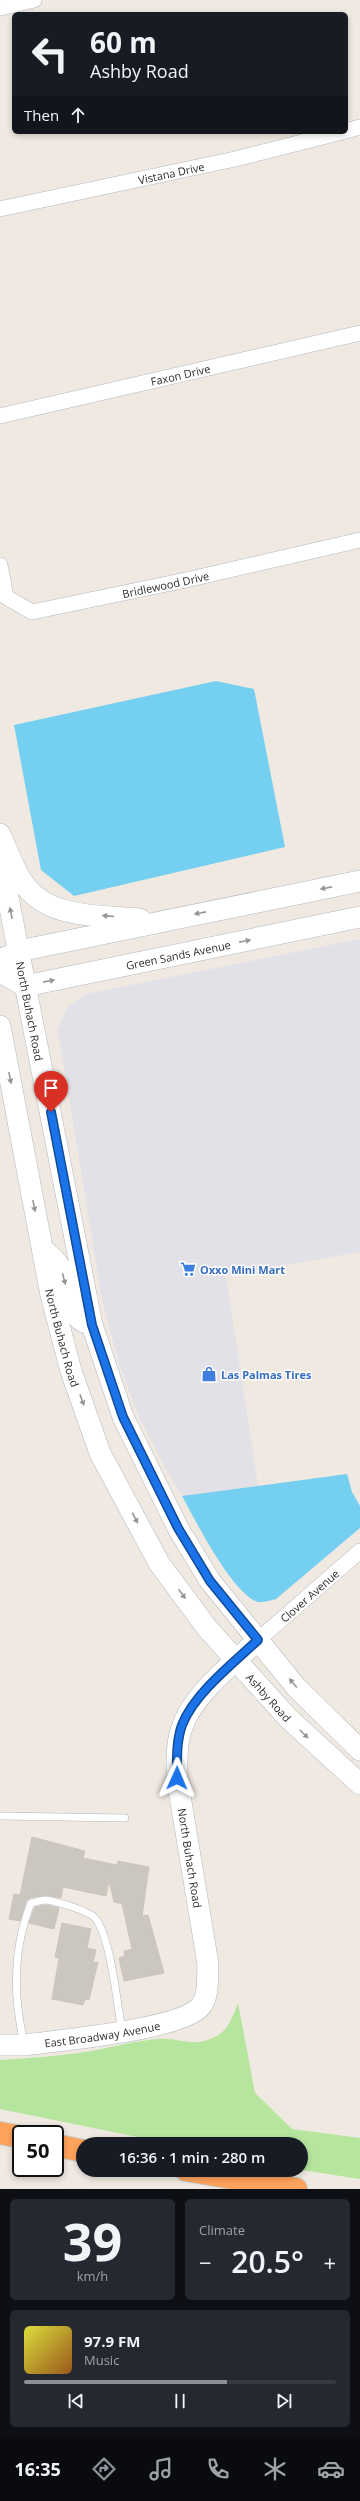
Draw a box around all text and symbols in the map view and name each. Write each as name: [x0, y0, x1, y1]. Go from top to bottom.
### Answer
text: 60 m: [90, 23, 157, 61]
icon: left: [24, 28, 76, 80]
text: Ashby Road: [90, 59, 189, 83]
icon: ahead: [67, 104, 89, 126]
text: Then: [24, 105, 59, 125]
street label: Vistana Drive: [137, 158, 206, 187]
street label: Faxon Drive: [149, 360, 212, 389]
street label: Bridlewood Drive: [121, 567, 210, 601]
one-way arrow: [320, 885, 333, 891]
one-way arrow: [8, 907, 14, 919]
one-way arrow: [193, 910, 206, 916]
one-way arrow: [102, 912, 114, 919]
street label: Green Sands Avenue: [124, 936, 232, 973]
one-way arrow: [239, 938, 251, 944]
street label: North Buhach Road: [13, 960, 47, 1062]
one-way arrow: [43, 978, 55, 984]
pin: [34, 1071, 68, 1112]
one-way arrow: [7, 1072, 13, 1085]
icon: arrive: [40, 1077, 62, 1099]
one-way arrow: [32, 1200, 38, 1212]
supermarket icon: Oxxo Mini Mart: [179, 1260, 197, 1278]
place label: Oxxo Mini Mart: [200, 1262, 285, 1277]
one-way arrow: [61, 1273, 67, 1285]
street label: North Buhach Road: [42, 1287, 83, 1389]
shop icon: Las Palmas Tires: [200, 1365, 218, 1383]
place label: Las Palmas Tires: [221, 1367, 312, 1382]
one-way arrow: [79, 1395, 85, 1407]
one-way arrow: [132, 1512, 139, 1524]
street label: Clover Avenue: [277, 1565, 342, 1625]
one-way arrow: [178, 1589, 186, 1600]
street label: Ashby Road: [243, 1670, 295, 1725]
one-way arrow: [288, 1677, 297, 1688]
one-way arrow: [299, 1729, 309, 1739]
position arrow: [156, 1757, 198, 1799]
street label: North Buhach Road: [175, 1807, 205, 1909]
street label: East Broadway Avenue: [43, 2017, 162, 2050]
speed limit sign: 50: [12, 2125, 64, 2177]
text: 16:36 · 1 min · 280 m: [119, 2147, 265, 2167]
text: 39: [63, 2205, 122, 2276]
text: Climate: [199, 2221, 245, 2239]
text: 20.5°: [231, 2241, 304, 2282]
text: −: [199, 2247, 212, 2277]
text: +: [323, 2247, 336, 2277]
text: km/h: [77, 2267, 108, 2285]
text: 97.9 FM: [84, 2331, 140, 2351]
text: Music: [84, 2351, 119, 2369]
icon: previous: [65, 2390, 87, 2412]
icon: pause: [169, 2390, 191, 2412]
icon: next: [273, 2390, 295, 2412]
icon: directions: [90, 2455, 118, 2483]
icon: music: [147, 2455, 175, 2483]
icon: phone: [204, 2455, 232, 2483]
icon: climate: [261, 2455, 289, 2483]
icon: car: [317, 2455, 345, 2483]
text: 16:35: [14, 2457, 61, 2481]

